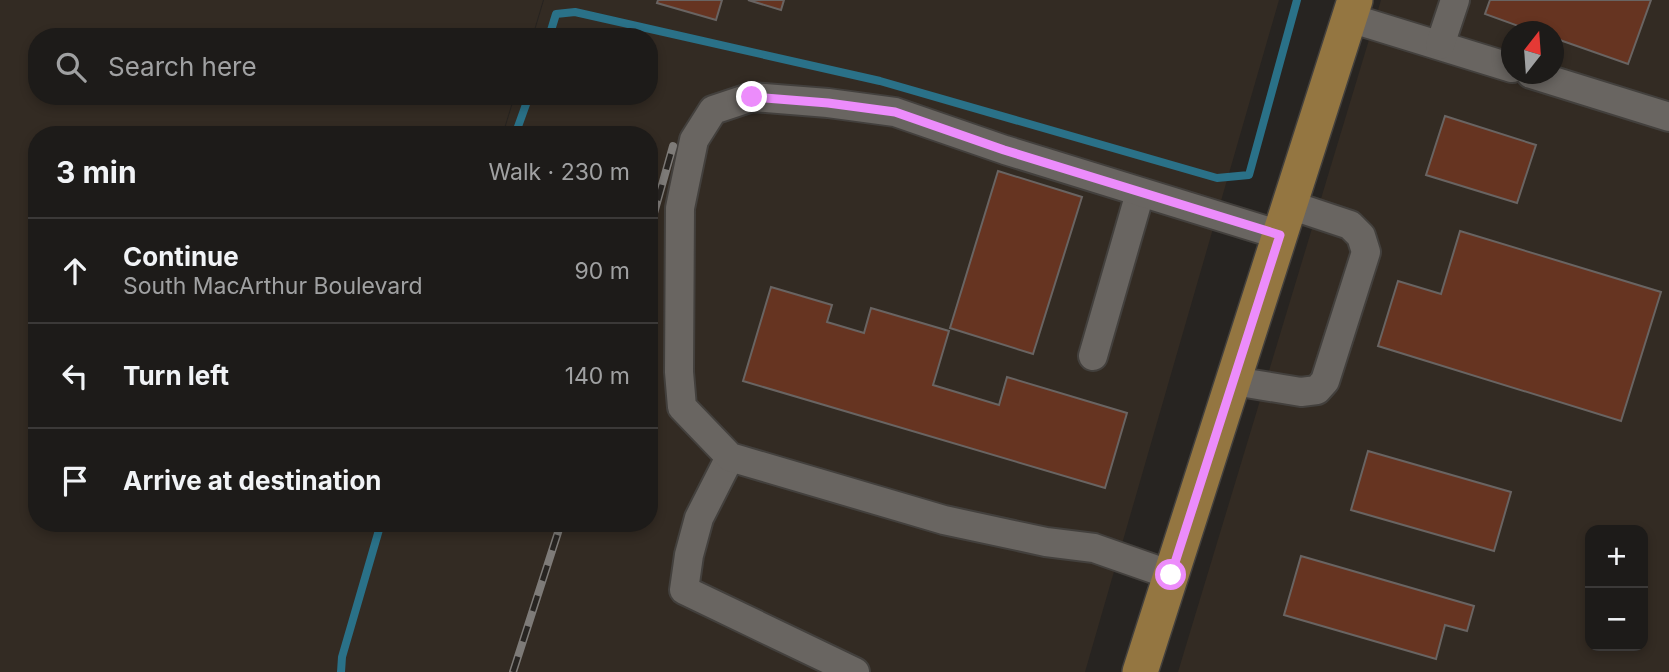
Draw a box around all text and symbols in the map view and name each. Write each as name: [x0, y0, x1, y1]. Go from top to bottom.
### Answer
north arrow: [1501, 21, 1564, 84]
search box: [28, 28, 658, 105]
icon: search: [52, 48, 90, 86]
text: Search here: [108, 51, 257, 82]
route end: [736, 81, 767, 112]
text: 3 min: [56, 154, 137, 190]
text: Walk · 230 m: [488, 158, 630, 186]
text: Continue: [123, 241, 239, 272]
icon: ahead: [56, 252, 94, 290]
text: 90 m: [575, 257, 630, 285]
text: South MacArthur Boulevard: [123, 272, 423, 300]
icon: left: [56, 357, 94, 395]
text: Turn left: [123, 360, 229, 391]
text: 140 m: [565, 362, 630, 390]
icon: arrive: [56, 462, 94, 500]
text: Arrive at destination: [123, 465, 382, 496]
map controls: [1585, 525, 1648, 651]
button: +: [1585, 525, 1648, 588]
route start: [1155, 559, 1186, 590]
button: −: [1585, 588, 1648, 651]

